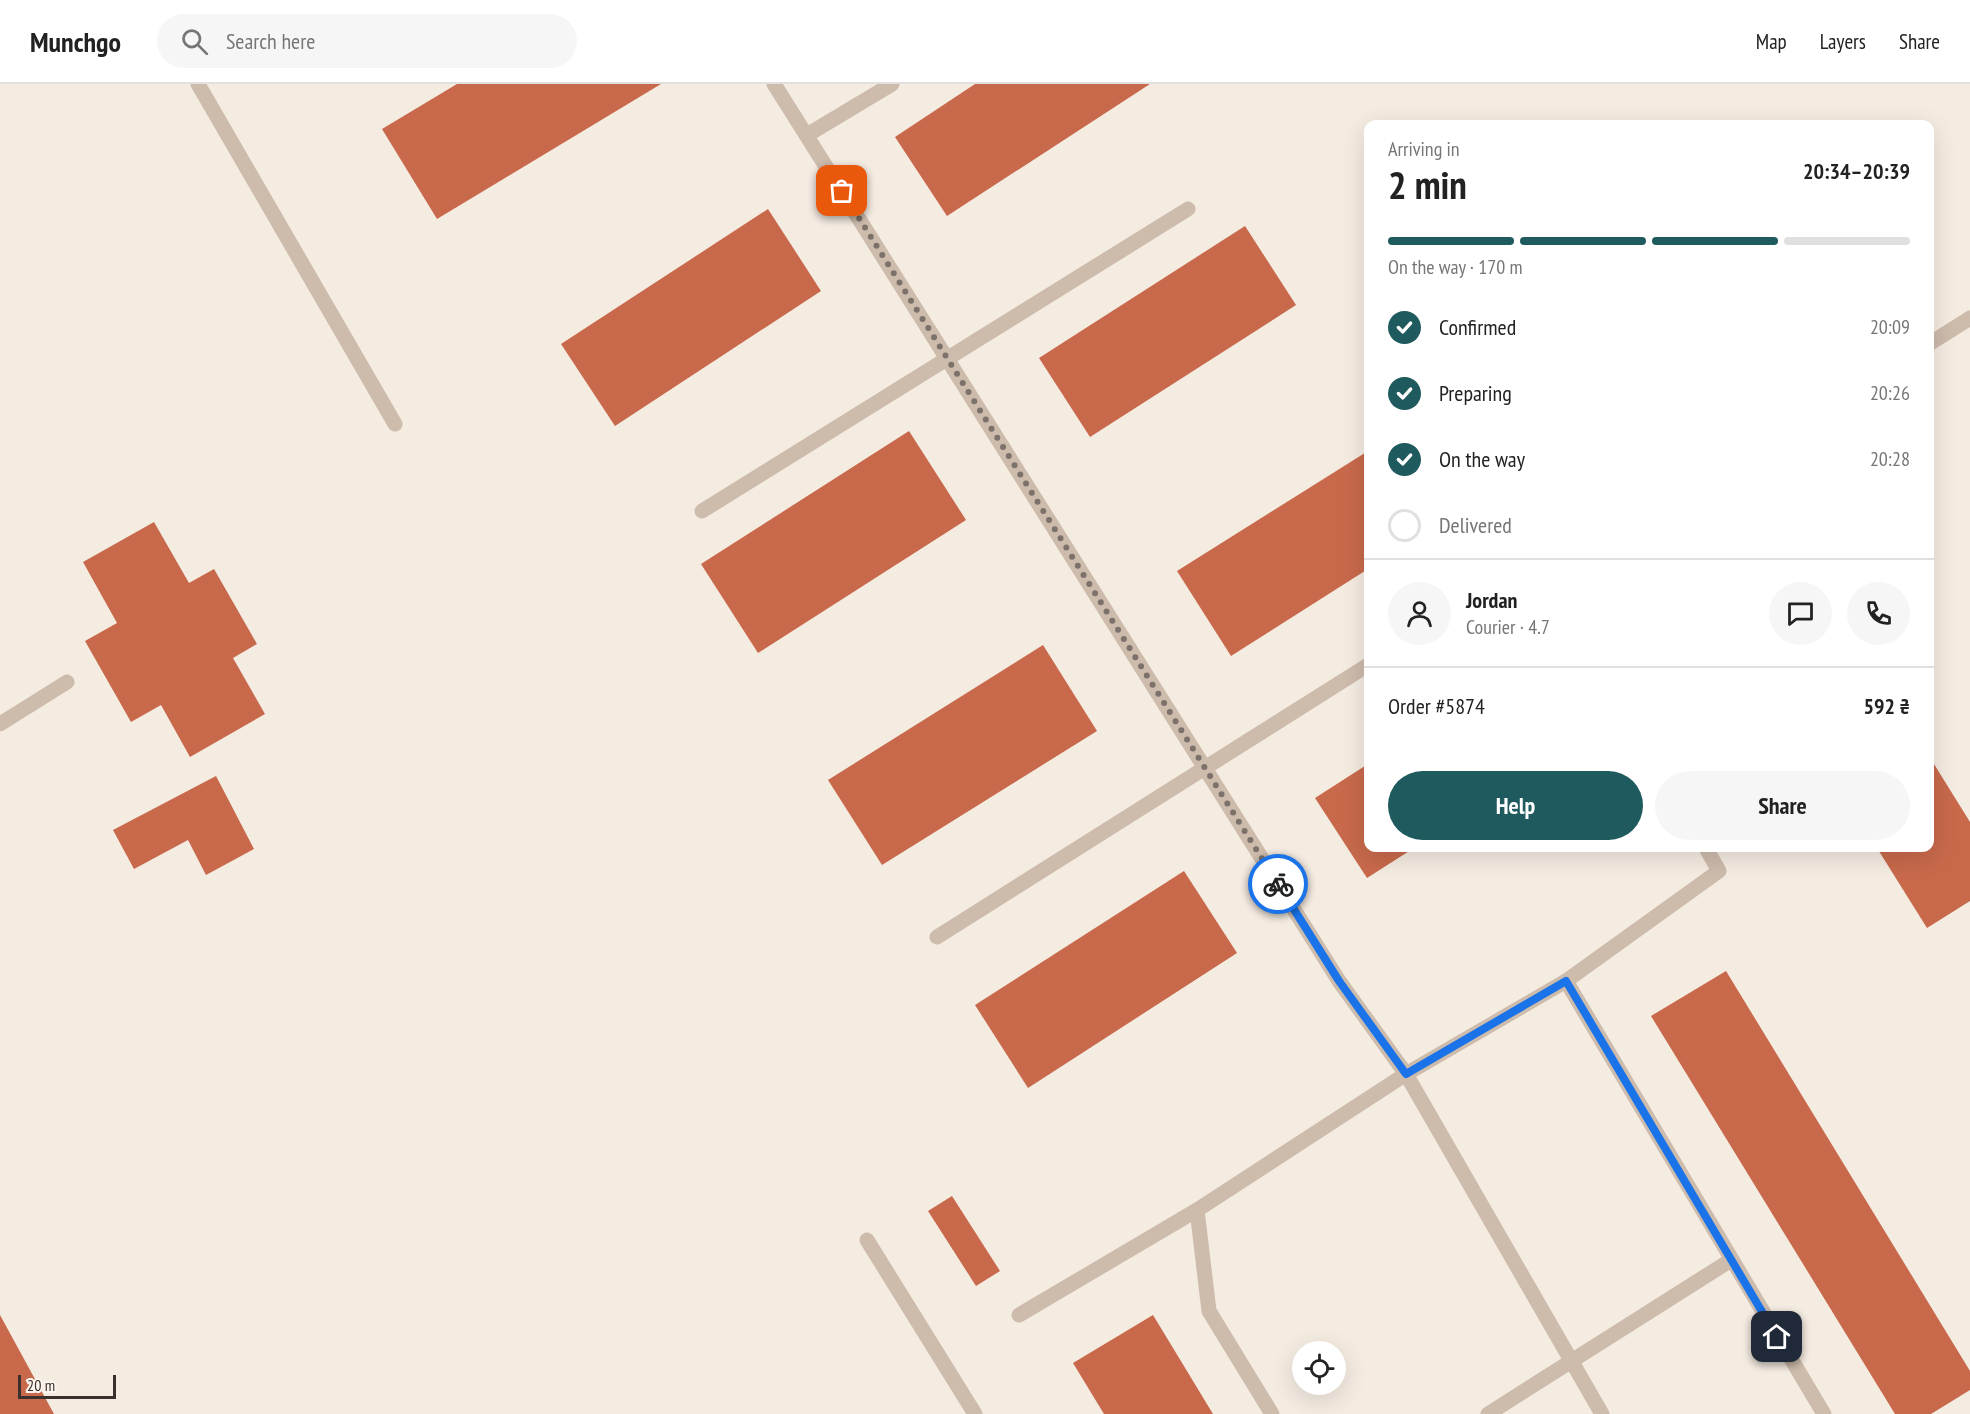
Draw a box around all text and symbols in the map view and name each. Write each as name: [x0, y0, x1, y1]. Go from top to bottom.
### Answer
search box: [157, 14, 577, 68]
text: Munchgo: [30, 23, 121, 60]
icon: search: [178, 25, 211, 58]
text: Search here: [226, 27, 315, 55]
text: Map: [1756, 28, 1787, 55]
text: Layers: [1820, 28, 1866, 55]
text: Share: [1899, 28, 1940, 55]
text: Arriving in: [1388, 136, 1460, 162]
text: 20:34–20:39: [1803, 157, 1910, 185]
text: 2 min: [1388, 159, 1467, 210]
pin: [816, 165, 867, 216]
icon: bag: [825, 174, 858, 207]
text: On the way · 170 m: [1388, 254, 1523, 280]
icon: check: [1388, 311, 1421, 344]
text: Confirmed: [1439, 313, 1516, 341]
text: 20:09: [1870, 314, 1910, 340]
icon: check: [1388, 377, 1421, 410]
text: Preparing: [1439, 379, 1512, 407]
text: 20:26: [1870, 380, 1910, 406]
icon: check: [1388, 443, 1421, 476]
text: On the way: [1439, 445, 1525, 473]
text: 20:28: [1870, 446, 1910, 472]
text: Delivered: [1439, 511, 1512, 539]
button: person: [1388, 582, 1451, 645]
button: chat: [1769, 582, 1832, 645]
button: phone: [1847, 582, 1910, 645]
text: Jordan: [1466, 586, 1517, 614]
text: Courier · 4.7: [1466, 614, 1550, 640]
text: Order #5874: [1388, 692, 1485, 720]
text: 592 ₴: [1863, 692, 1910, 720]
button: Help: [1388, 771, 1643, 840]
button: Share: [1655, 771, 1910, 840]
courier: [1248, 854, 1308, 914]
icon: bike: [1262, 868, 1295, 901]
pin: [1751, 1311, 1802, 1362]
icon: home: [1760, 1320, 1793, 1353]
map controls: [1292, 1341, 1346, 1395]
button: locate: [1292, 1341, 1346, 1395]
scale bar: [18, 1372, 116, 1400]
text: 20 m: [27, 1375, 55, 1395]

